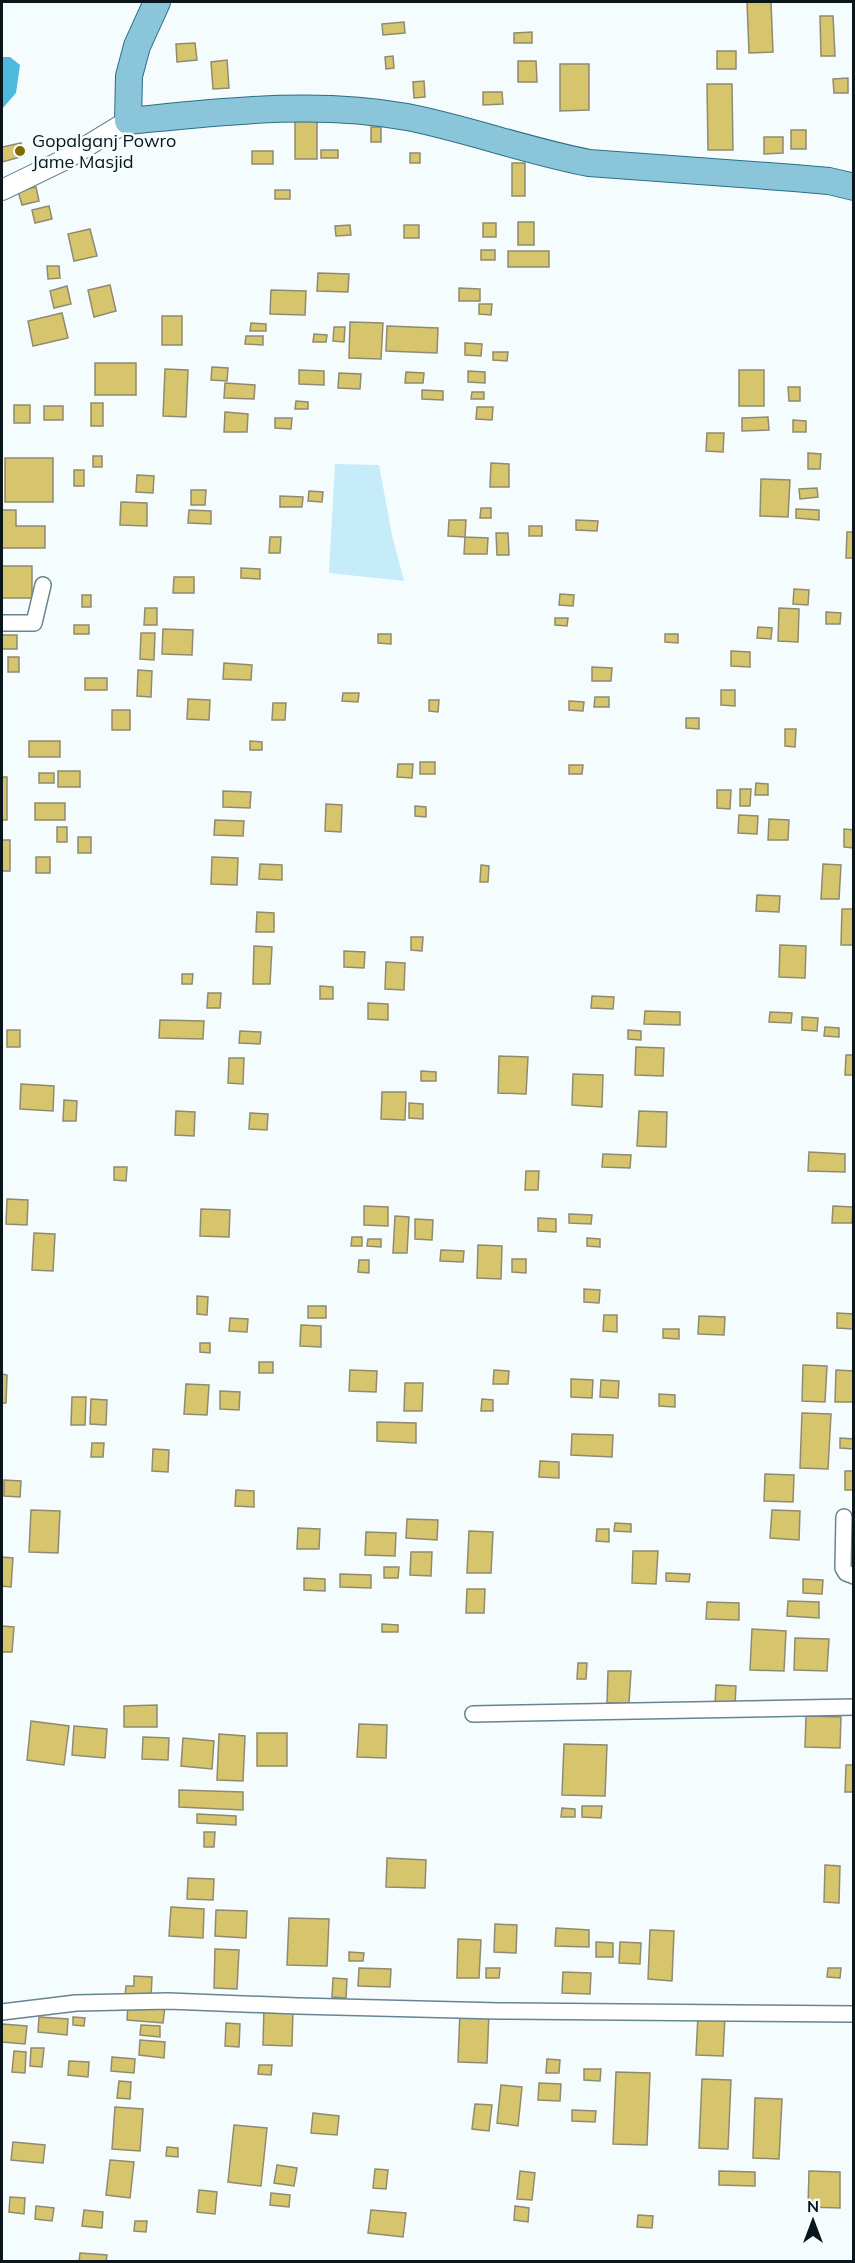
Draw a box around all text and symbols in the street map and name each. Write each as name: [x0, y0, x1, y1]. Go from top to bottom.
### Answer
place label: Gopalganj Powro Jame Masjid: [32, 129, 176, 173]
marker: Gopalganj Powro Jame Masjid: [13, 144, 27, 158]
north arrow: [783, 2191, 843, 2251]
text: N: [807, 2196, 819, 2216]

